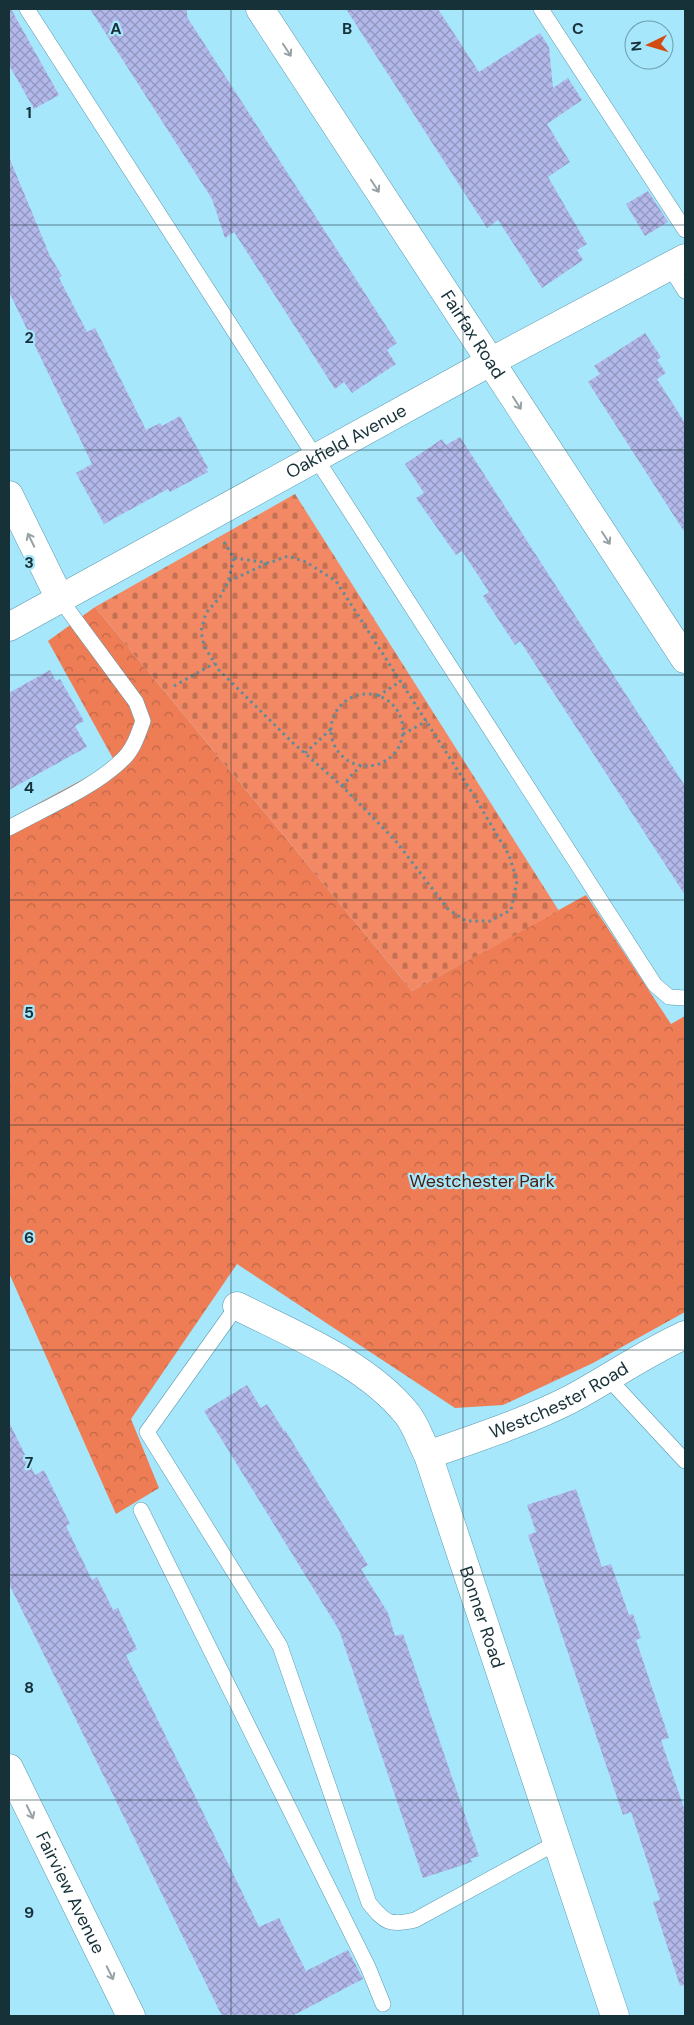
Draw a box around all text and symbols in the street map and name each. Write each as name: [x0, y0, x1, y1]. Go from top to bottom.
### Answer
text: A: [110, 18, 122, 39]
text: B: [342, 18, 352, 39]
text: C: [572, 18, 584, 39]
north arrow: [624, 20, 674, 70]
text: N: [627, 40, 645, 52]
one-way arrow: [282, 42, 292, 56]
text: 1: [26, 102, 32, 123]
one-way arrow: [371, 178, 381, 192]
street label: Fairfax Road: [435, 286, 511, 383]
text: 2: [24, 327, 34, 348]
one-way arrow: [512, 395, 522, 409]
street label: Oakfield Avenue: [282, 398, 411, 484]
one-way arrow: [601, 531, 611, 545]
one-way arrow: [26, 533, 35, 548]
text: 3: [24, 552, 34, 573]
text: 4: [24, 777, 34, 798]
text: 5: [24, 1002, 34, 1023]
park label: Westchester Park: [409, 1169, 555, 1193]
text: 6: [24, 1227, 34, 1248]
street label: Westchester Road: [486, 1356, 633, 1444]
text: 7: [25, 1452, 34, 1473]
street label: Bonner Road: [454, 1563, 510, 1671]
text: 8: [24, 1677, 34, 1698]
one-way arrow: [26, 1804, 35, 1819]
street label: Fairview Avenue: [30, 1828, 111, 1958]
text: 9: [24, 1902, 34, 1923]
one-way arrow: [106, 1965, 115, 1980]

